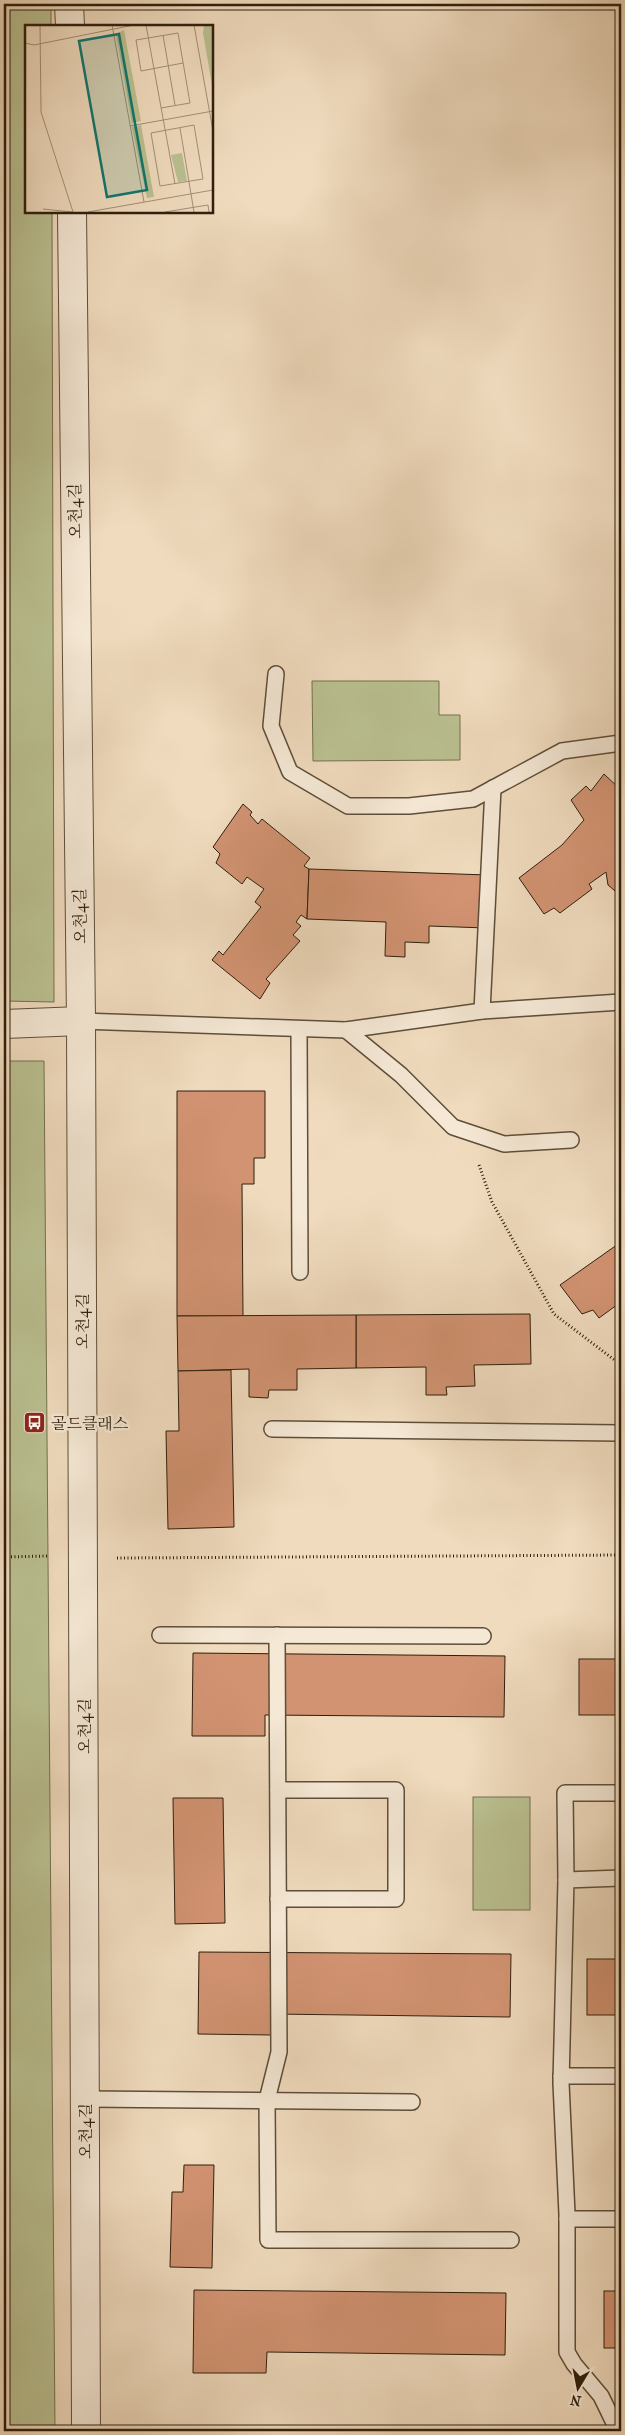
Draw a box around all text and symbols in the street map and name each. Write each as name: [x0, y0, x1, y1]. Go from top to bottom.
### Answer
inset map: [25, 25, 212, 212]
street label: 오천4길: [65, 483, 85, 539]
street label: 오천4길: [70, 888, 90, 944]
street label: 오천4길: [73, 1293, 92, 1349]
bus stop icon: 골드클래스: [23, 1411, 47, 1435]
place label: 골드클래스: [51, 1414, 129, 1433]
street label: 오천4길: [75, 1698, 94, 1754]
street label: 오천4길: [76, 2103, 95, 2159]
north arrow: [552, 2362, 602, 2412]
text: N: [569, 2391, 583, 2410]

